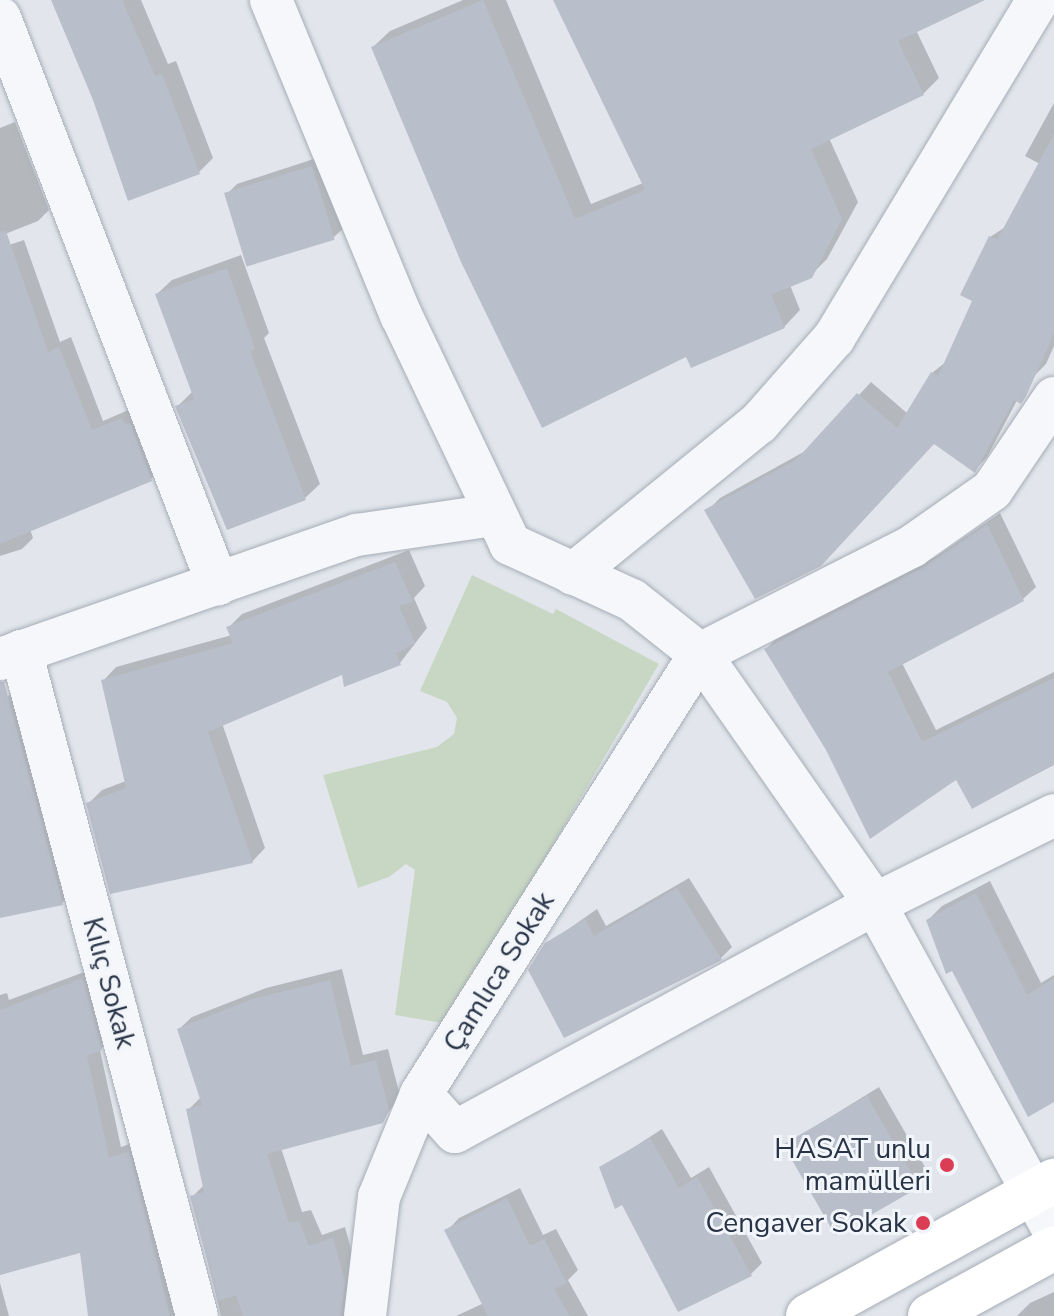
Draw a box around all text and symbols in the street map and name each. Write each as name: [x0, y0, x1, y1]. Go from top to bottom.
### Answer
street label: Çamlıca Sokak: [436, 886, 562, 1058]
street label: Kılıç Sokak: [75, 914, 143, 1052]
place label: HASAT unlu mamülleri: [774, 1132, 931, 1198]
marker: HASAT unlu mamülleri: [938, 1156, 956, 1174]
place label: Cengaver Sokak: [705, 1206, 907, 1240]
marker: Cengaver Sokak: [914, 1214, 932, 1232]

